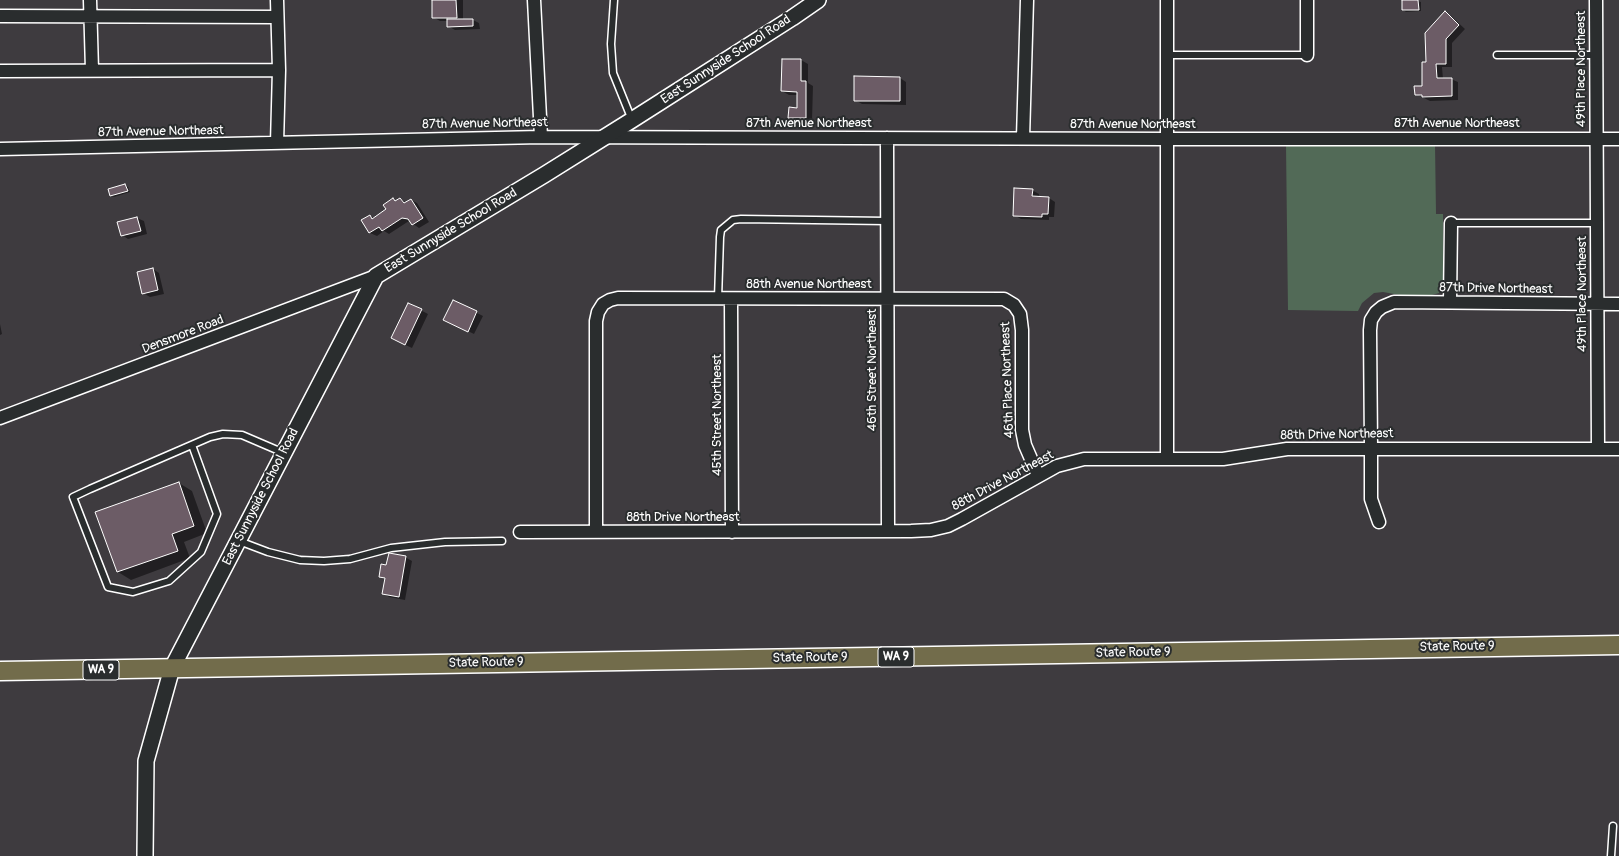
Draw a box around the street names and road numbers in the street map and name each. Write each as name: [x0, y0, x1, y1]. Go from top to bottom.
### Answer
street label: 49th PIace Northeast: [1574, 11, 1590, 127]
street label: East Sunnyside School Road: [658, 12, 794, 108]
street label: 87th Avenue Northeast: [422, 115, 548, 133]
street label: 87th Avenue Northeast: [746, 116, 872, 132]
street label: 87th Avenue Northeast: [1394, 116, 1520, 132]
street label: 87th Avenue Northeast: [1070, 117, 1196, 133]
street label: 87th Avenue Northeast: [98, 123, 224, 141]
street label: East Sunnyside School Road: [382, 185, 520, 277]
street label: 49th Place Northeast: [1575, 236, 1591, 352]
street label: 88th Avenue Northeast: [746, 277, 872, 293]
street label: 87th Drive Northeast: [1439, 280, 1553, 298]
street label: 46th Street Northeast: [865, 309, 881, 431]
street label: Densmore Road: [140, 312, 226, 358]
street label: 46th Place Northeast: [998, 321, 1018, 439]
street label: 45th Street Northeast: [710, 354, 726, 476]
street label: East Sunnyside School Road: [220, 426, 302, 568]
street label: 88th Drive Northeast: [1280, 426, 1394, 444]
street label: 88th Drive Northeast: [949, 448, 1057, 514]
street label: 88th Drive Northeast: [626, 510, 740, 526]
street label: State Route 9: [1419, 639, 1495, 655]
street label: State Route 9: [1095, 645, 1171, 661]
road number: WA 9: [878, 647, 914, 667]
street label: State Route 9: [772, 650, 848, 666]
street label: State Route 9: [448, 655, 524, 671]
road number: WA 9: [83, 660, 119, 680]

